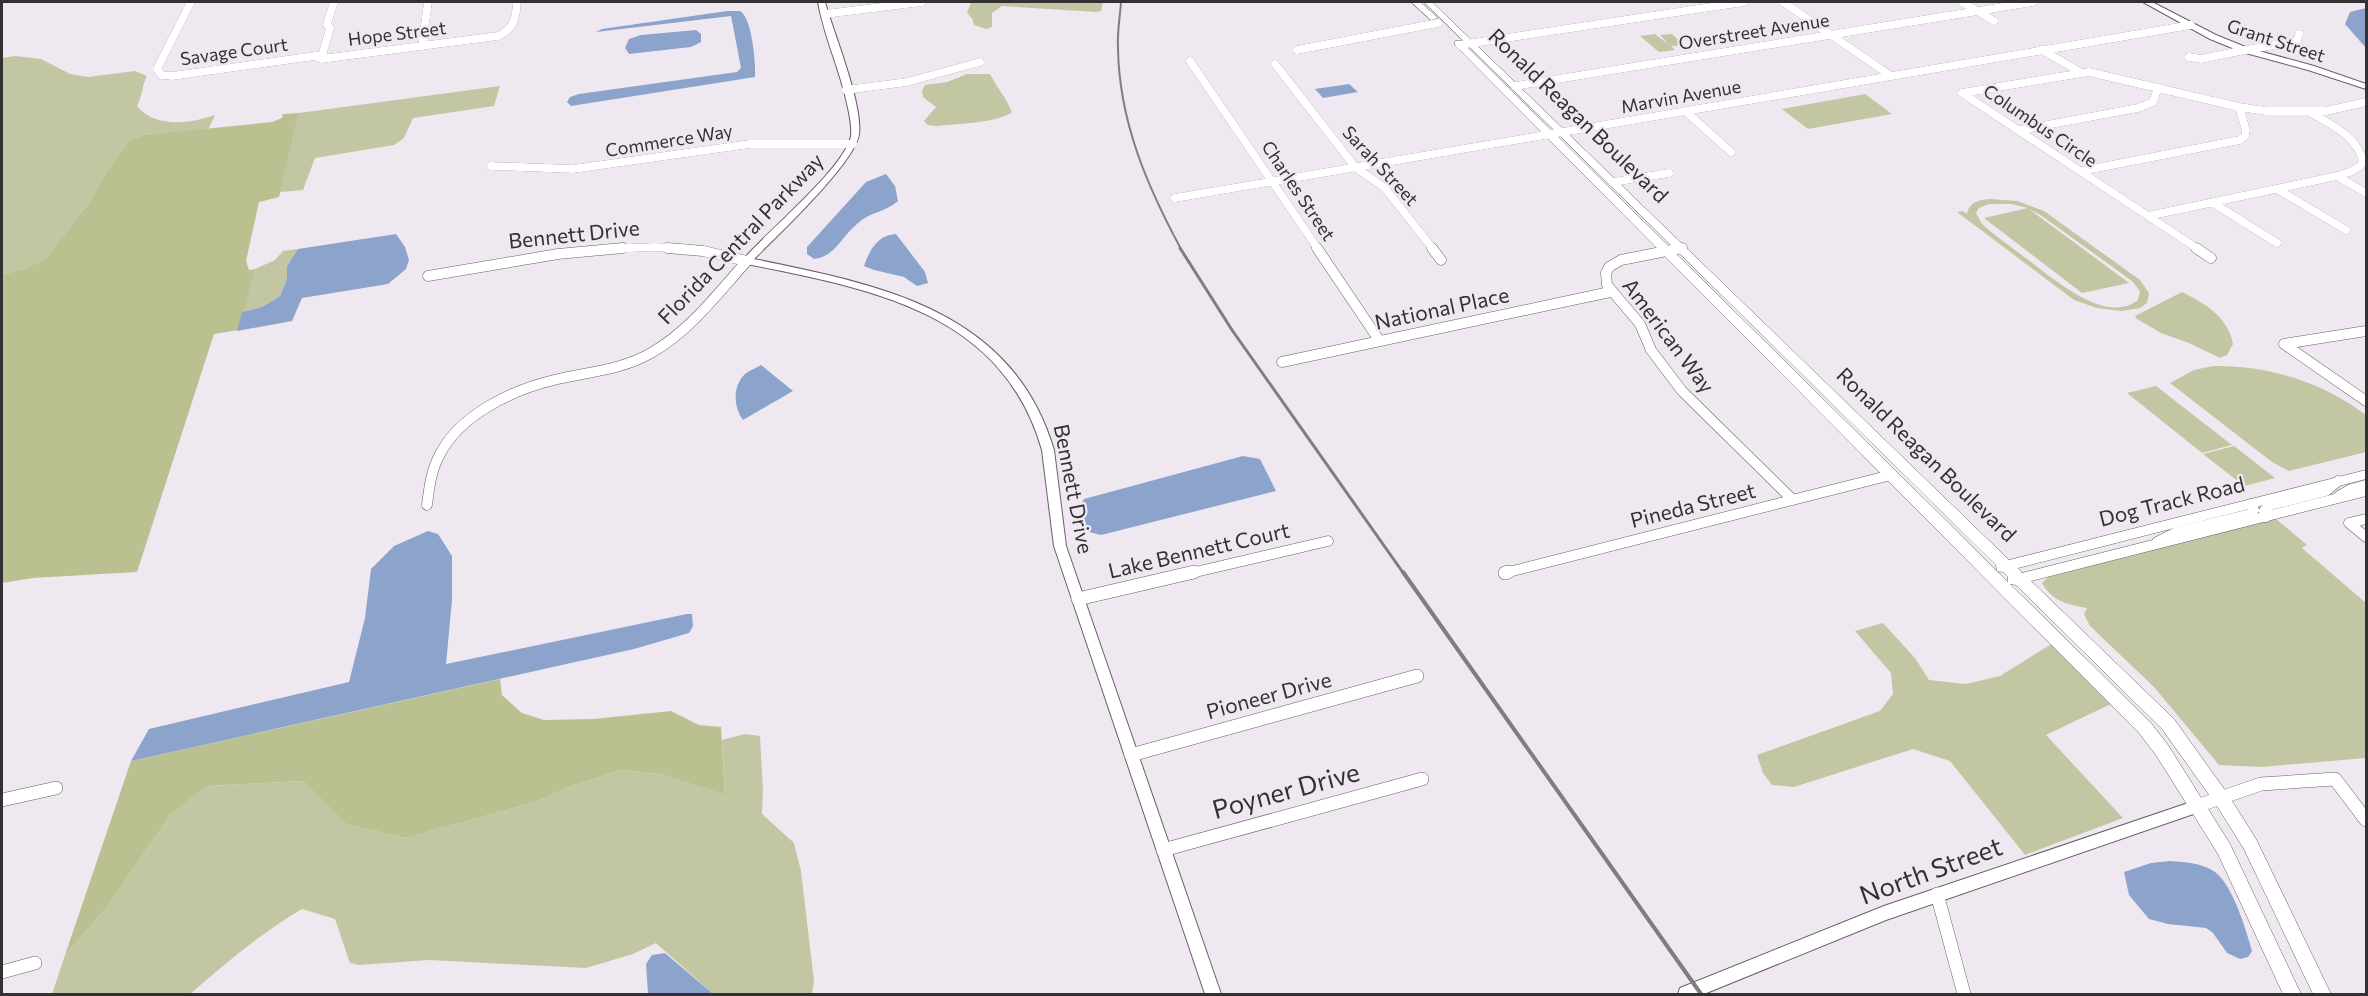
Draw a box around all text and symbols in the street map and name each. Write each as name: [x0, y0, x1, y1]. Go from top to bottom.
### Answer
street label: Overstreet Avenue: [1677, 8, 1831, 54]
street label: Grant Street: [2225, 14, 2328, 66]
street label: Hope Street: [347, 16, 447, 50]
street label: Ronald Reagan Boulevard: [1484, 23, 1674, 207]
street label: Savage Court: [179, 33, 289, 69]
street label: Marvin Avenue: [1619, 75, 1742, 117]
street label: Columbus Circle: [1979, 79, 2102, 171]
street label: Commerce Way: [604, 119, 734, 161]
street label: Sarah Street: [1338, 121, 1423, 210]
street label: Charles Street: [1257, 136, 1340, 245]
street label: Florida Central Parkway: [652, 147, 828, 329]
street label: Bennett Drive: [507, 214, 641, 253]
street label: American Way: [1618, 273, 1720, 397]
street label: National Place: [1372, 281, 1511, 334]
street label: Ronald Reagan Boulevard: [1832, 362, 2022, 546]
street label: Bennett Drive: [1050, 422, 1099, 556]
street label: Dog Track Road: [2096, 470, 2247, 531]
street label: Pineda Street: [1627, 477, 1758, 532]
street label: Lake Bennett Court: [1105, 516, 1292, 583]
street label: Pioneer Drive: [1203, 666, 1334, 723]
street label: Poyner Drive: [1209, 755, 1363, 824]
street label: North Street: [1855, 829, 2006, 910]

